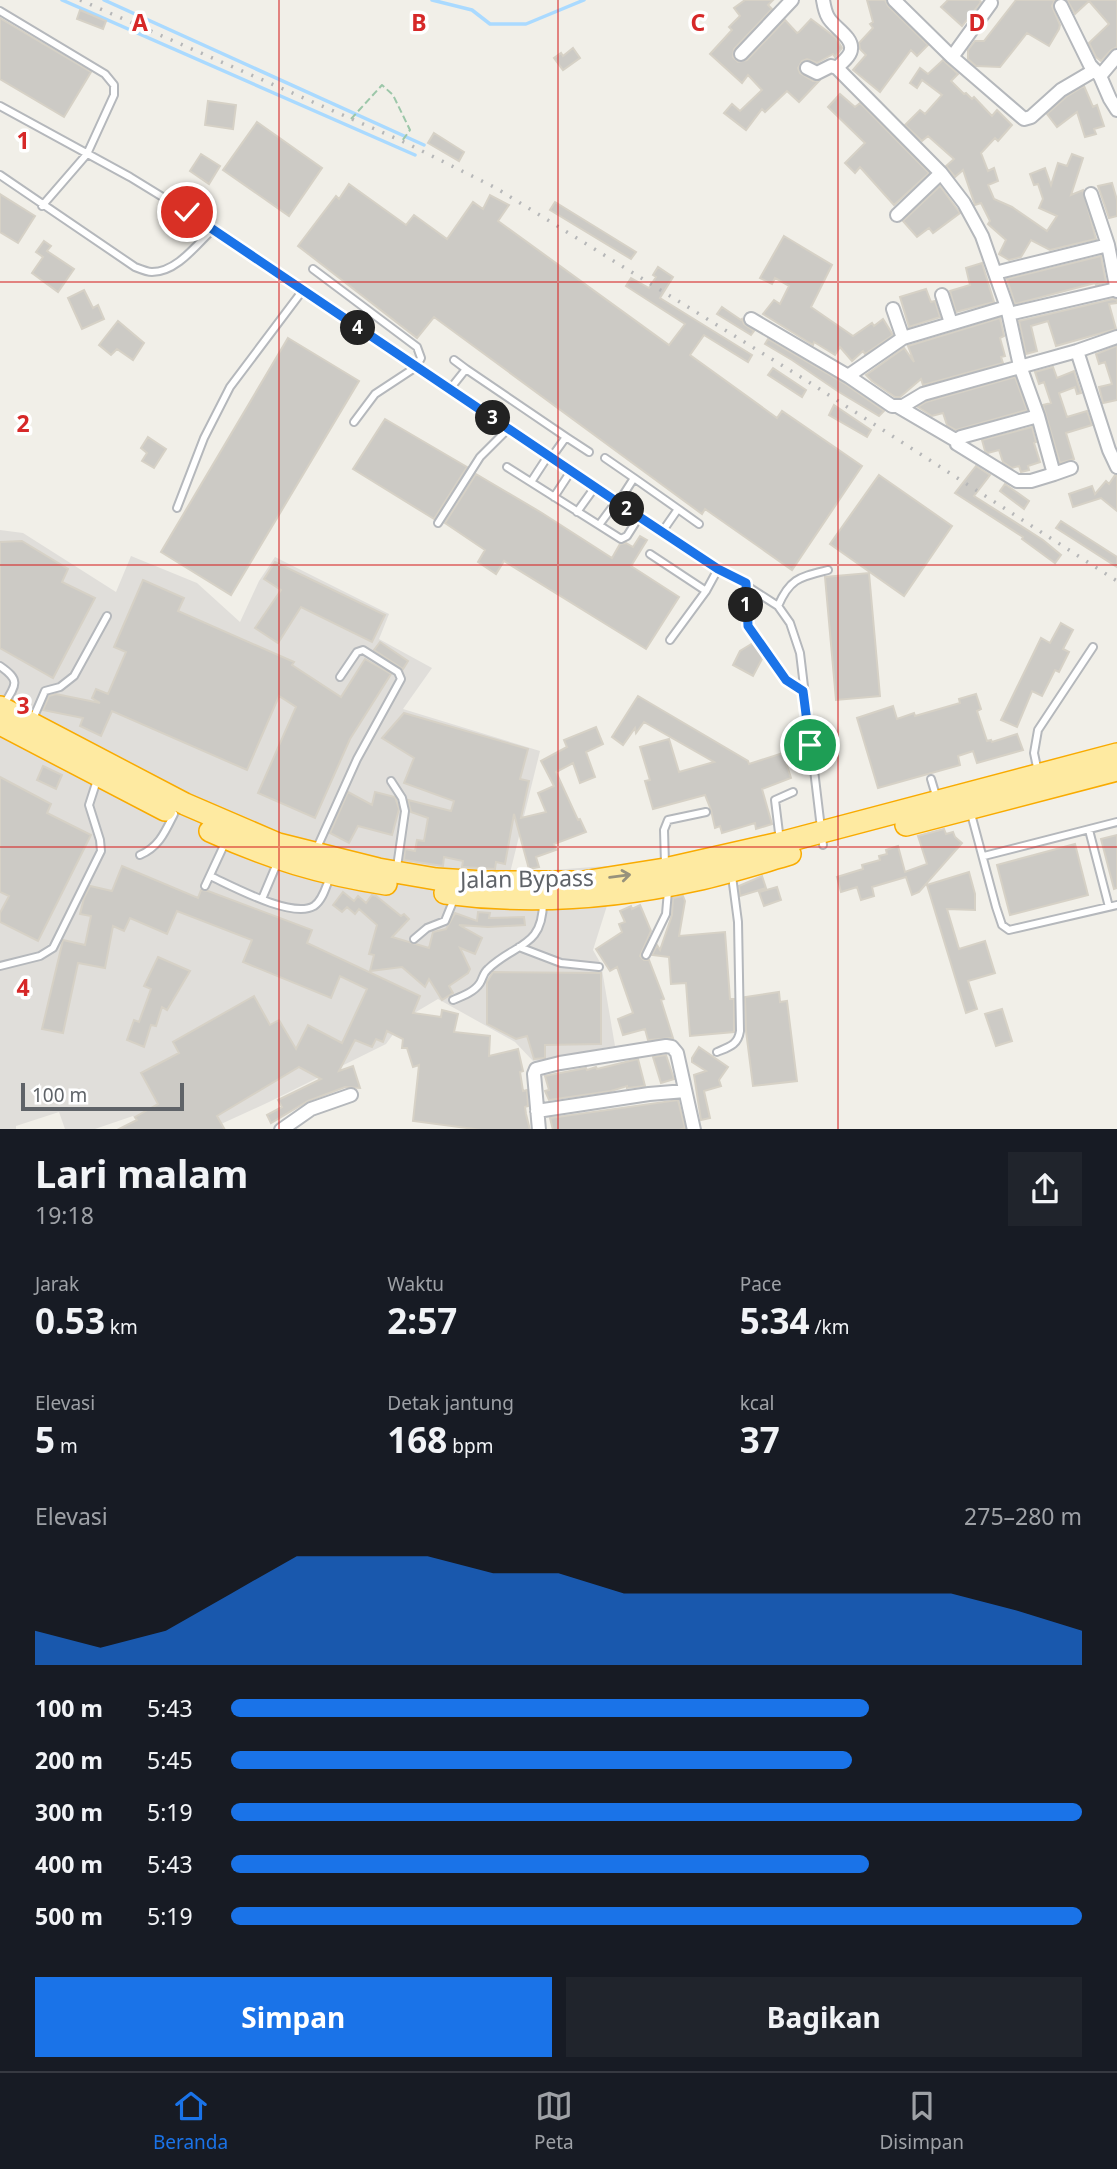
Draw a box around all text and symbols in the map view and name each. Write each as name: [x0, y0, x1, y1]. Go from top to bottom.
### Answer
text: A: [132, 6, 148, 38]
text: B: [411, 6, 427, 38]
text: C: [691, 6, 706, 38]
text: D: [969, 6, 985, 38]
text: 1: [16, 124, 30, 156]
pin: [157, 182, 217, 242]
icon: check: [168, 193, 206, 231]
pin: 4: [340, 310, 376, 346]
text: 4: [352, 314, 363, 340]
pin: 3: [476, 400, 510, 436]
text: 3: [487, 404, 498, 430]
text: 2: [16, 407, 30, 439]
pin: 2: [610, 491, 644, 526]
text: 2: [621, 495, 632, 521]
pin: 1: [728, 588, 764, 622]
text: 1: [740, 591, 751, 617]
text: 3: [16, 689, 30, 721]
pin: [780, 715, 840, 775]
icon: arrive: [791, 726, 829, 764]
street label: Jalan Bypass: [458, 861, 594, 895]
one-way arrow: [608, 869, 630, 882]
text: 4: [16, 971, 30, 1003]
scale bar: [21, 1080, 184, 1112]
text: 100 m: [32, 1082, 87, 1108]
text: Lari malam: [35, 1147, 248, 1199]
button: share: [1008, 1152, 1082, 1226]
text: 19:18: [35, 1199, 94, 1231]
text: Jarak: [35, 1271, 79, 1297]
text: Waktu: [387, 1271, 444, 1297]
text: Pace: [740, 1271, 782, 1297]
text: 0.53: [35, 1297, 105, 1344]
text: 2:57: [387, 1297, 457, 1344]
text: 5:34: [740, 1297, 810, 1344]
text: km: [105, 1314, 138, 1340]
text: /km: [810, 1314, 849, 1340]
text: Elevasi: [35, 1390, 95, 1416]
text: Detak jantung: [387, 1390, 514, 1416]
text: kcal: [740, 1390, 774, 1416]
text: 5: [35, 1416, 55, 1463]
text: 168: [387, 1416, 447, 1463]
text: 37: [740, 1416, 780, 1463]
text: m: [55, 1433, 78, 1459]
text: bpm: [447, 1433, 493, 1459]
text: Elevasi: [35, 1500, 108, 1532]
text: 275–280 m: [964, 1500, 1082, 1532]
text: 100 m: [35, 1692, 103, 1724]
text: 5:43: [147, 1692, 193, 1724]
text: 200 m: [35, 1744, 103, 1776]
text: 5:45: [147, 1744, 193, 1776]
text: 300 m: [35, 1796, 103, 1828]
text: 5:19: [147, 1796, 193, 1828]
text: 400 m: [35, 1848, 103, 1880]
text: 5:43: [147, 1848, 193, 1880]
text: 500 m: [35, 1900, 103, 1932]
text: 5:19: [147, 1900, 193, 1932]
button: Simpan: [35, 1977, 552, 2057]
button: Bagikan: [566, 1977, 1082, 2057]
tab: Beranda: [153, 2087, 228, 2155]
tab: Peta: [534, 2087, 574, 2155]
tab: Disimpan: [879, 2087, 964, 2155]

